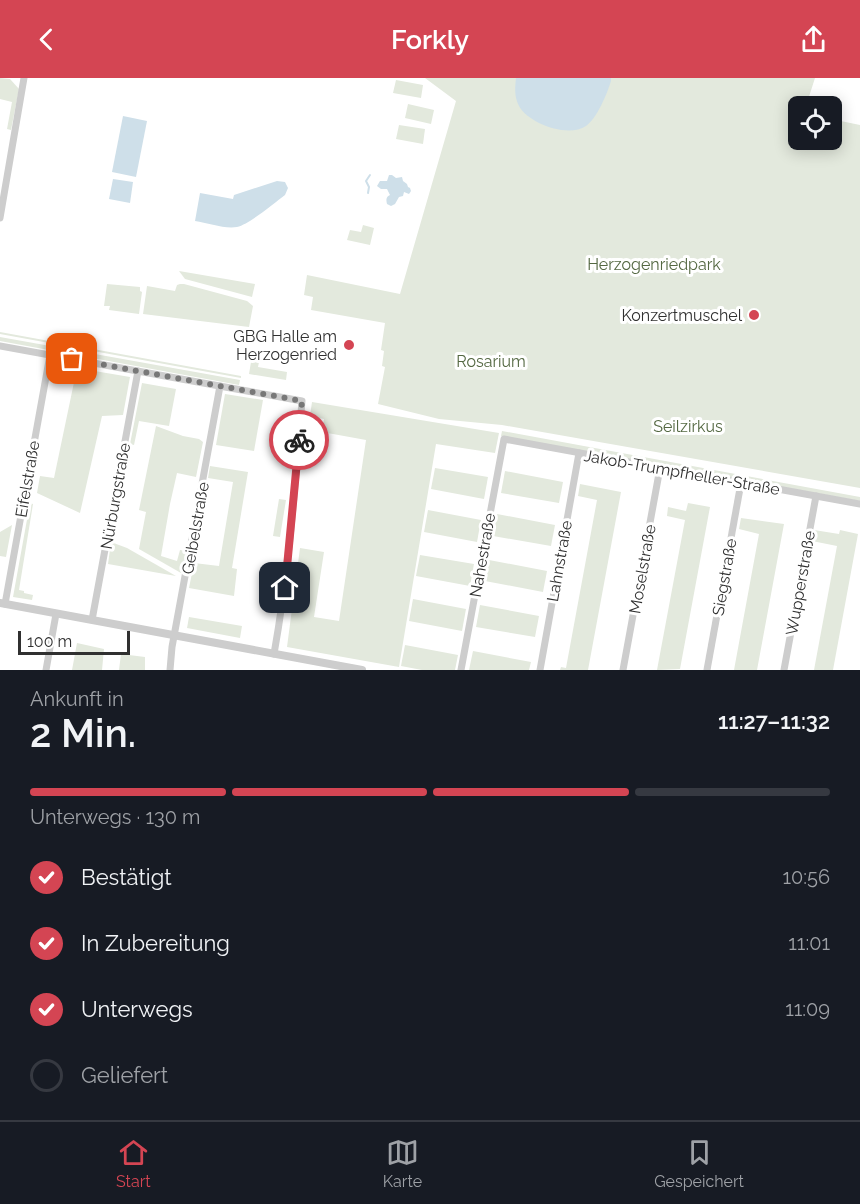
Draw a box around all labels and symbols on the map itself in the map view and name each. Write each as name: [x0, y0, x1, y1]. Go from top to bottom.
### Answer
park label: Herzogenriedpark: [587, 255, 721, 274]
place label: Konzertmuschel: [622, 306, 743, 325]
marker: Konzertmuschel: [747, 308, 761, 322]
place label: GBG Halle am Herzogenried: [233, 327, 337, 364]
pin: [46, 333, 97, 384]
marker: GBG Halle am Herzogenried: [342, 338, 356, 352]
park label: Rosarium: [456, 352, 526, 371]
courier: [269, 410, 329, 470]
park label: Seilzirkus: [653, 417, 723, 436]
street label: Eifelstraße: [11, 439, 44, 519]
street label: Nürburgstraße: [97, 441, 134, 551]
street label: Jakob-Trumpfheller-Straße: [582, 446, 781, 499]
street label: Geibelstraße: [178, 480, 213, 576]
street label: Nahestraße: [466, 511, 499, 599]
street label: Lahnstraße: [543, 519, 576, 603]
street label: Moselstraße: [625, 523, 660, 615]
street label: Wupperstraße: [782, 529, 819, 637]
street label: Siegstraße: [708, 537, 741, 617]
pin: [259, 562, 310, 613]
scale bar: [18, 628, 130, 656]

